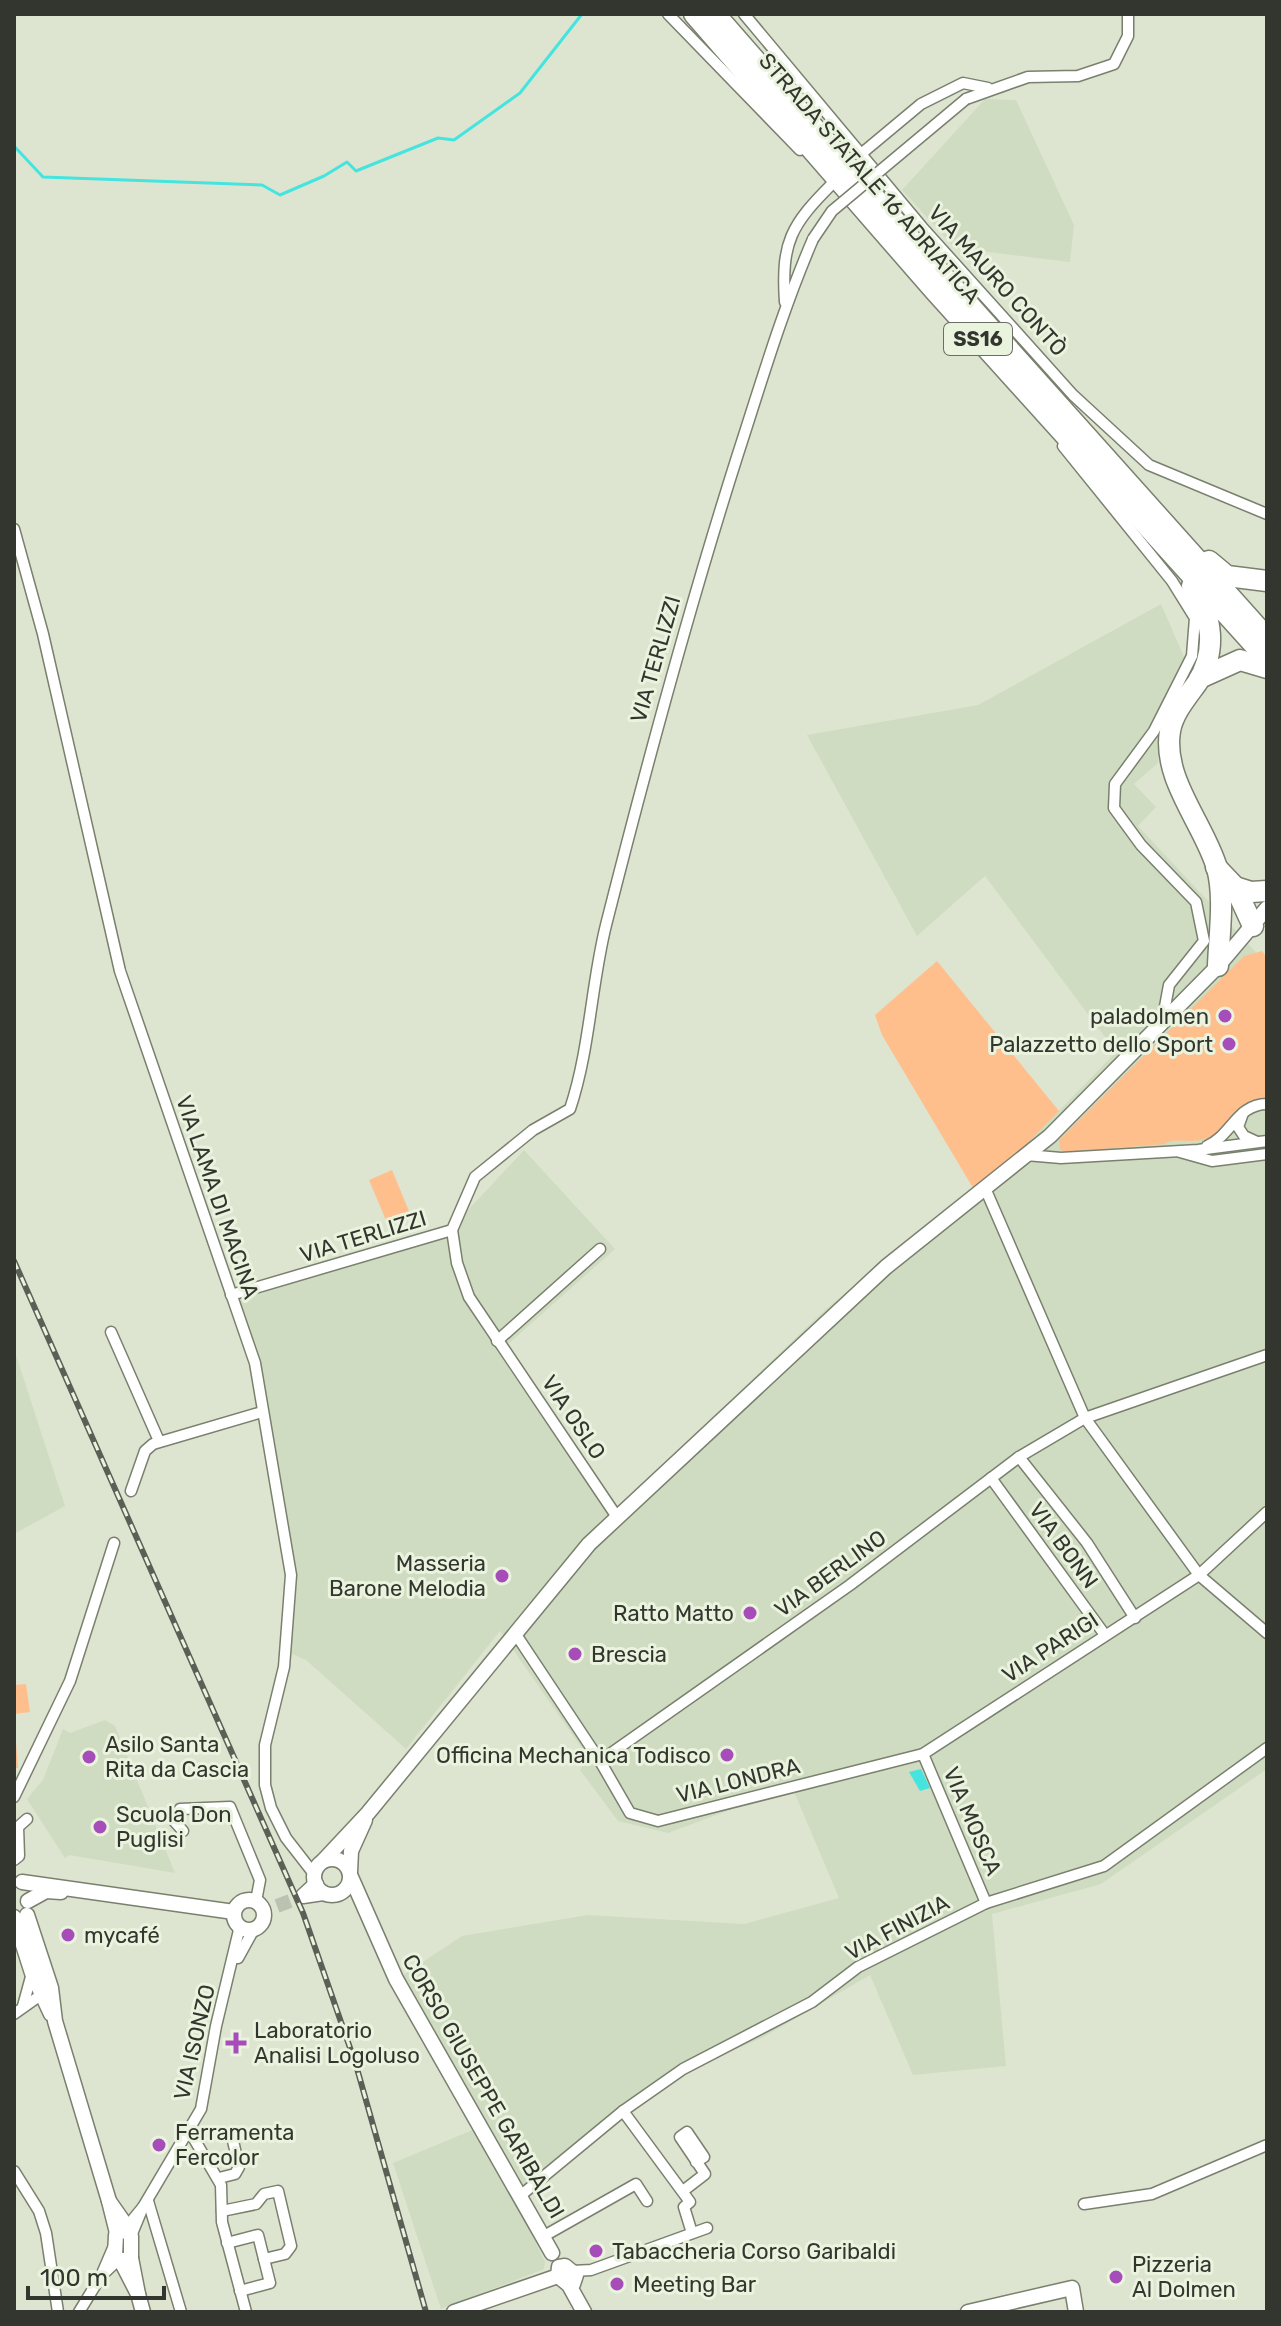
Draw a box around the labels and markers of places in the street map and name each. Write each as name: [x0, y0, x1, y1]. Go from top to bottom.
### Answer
place label: paladolmen: [1090, 1003, 1209, 1030]
marker: paladolmen: [1216, 1007, 1234, 1025]
place label: Palazzetto dello Sport: [989, 1031, 1213, 1058]
marker: Palazzetto dello Sport: [1220, 1035, 1238, 1053]
place label: Masseria Barone Melodia: [329, 1550, 486, 1602]
marker: Masseria Barone Melodia: [493, 1567, 511, 1585]
place label: Ratto Matto: [613, 1600, 734, 1627]
marker: Ratto Matto: [741, 1604, 759, 1622]
place label: Brescia: [591, 1641, 667, 1668]
marker: Brescia: [566, 1645, 584, 1663]
place label: Asilo Santa Rita da Cascia: [105, 1731, 249, 1783]
place label: Officina Mechanica Todisco: [436, 1742, 711, 1769]
marker: Officina Mechanica Todisco: [718, 1746, 736, 1764]
marker: Asilo Santa Rita da Cascia: [80, 1748, 98, 1766]
place label: Scuola Don Puglisi: [116, 1801, 232, 1853]
marker: Scuola Don Puglisi: [91, 1818, 109, 1836]
place label: mycafé: [84, 1922, 160, 1949]
marker: mycafé: [59, 1926, 77, 1944]
place label: Laboratorio Analisi Logoluso: [254, 2017, 420, 2069]
marker: Laboratorio Analisi Logoluso: [225, 2032, 247, 2054]
place label: Ferramenta Fercolor: [175, 2119, 294, 2171]
marker: Ferramenta Fercolor: [150, 2136, 168, 2154]
place label: Tabaccheria Corso Garibaldi: [612, 2238, 896, 2265]
marker: Tabaccheria Corso Garibaldi: [587, 2242, 605, 2260]
place label: Pizzeria Al Dolmen: [1132, 2251, 1236, 2303]
marker: Pizzeria Al Dolmen: [1107, 2268, 1125, 2286]
place label: Meeting Bar: [633, 2271, 757, 2298]
marker: Meeting Bar: [608, 2275, 626, 2293]

